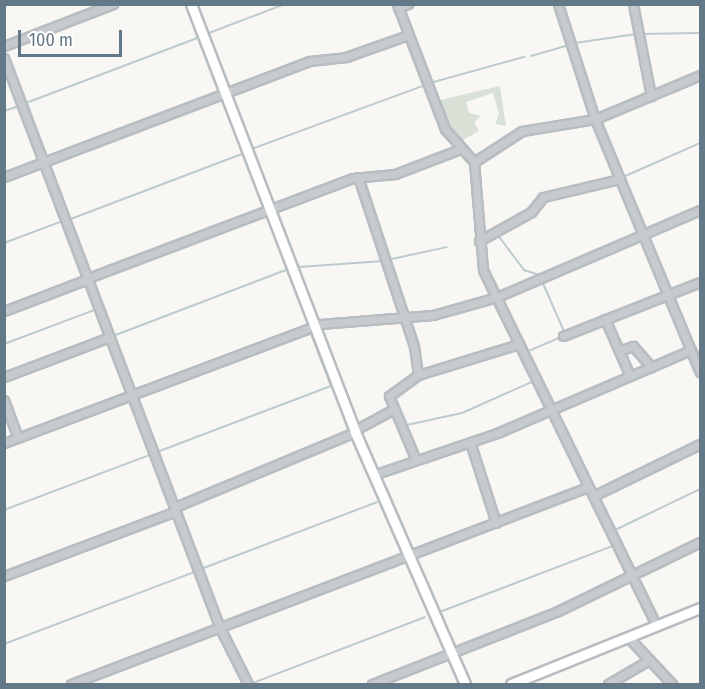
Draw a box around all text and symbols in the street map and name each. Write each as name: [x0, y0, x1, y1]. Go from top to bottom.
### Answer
scale bar: [21, 18, 124, 56]
text: 100 m: [29, 29, 73, 51]

